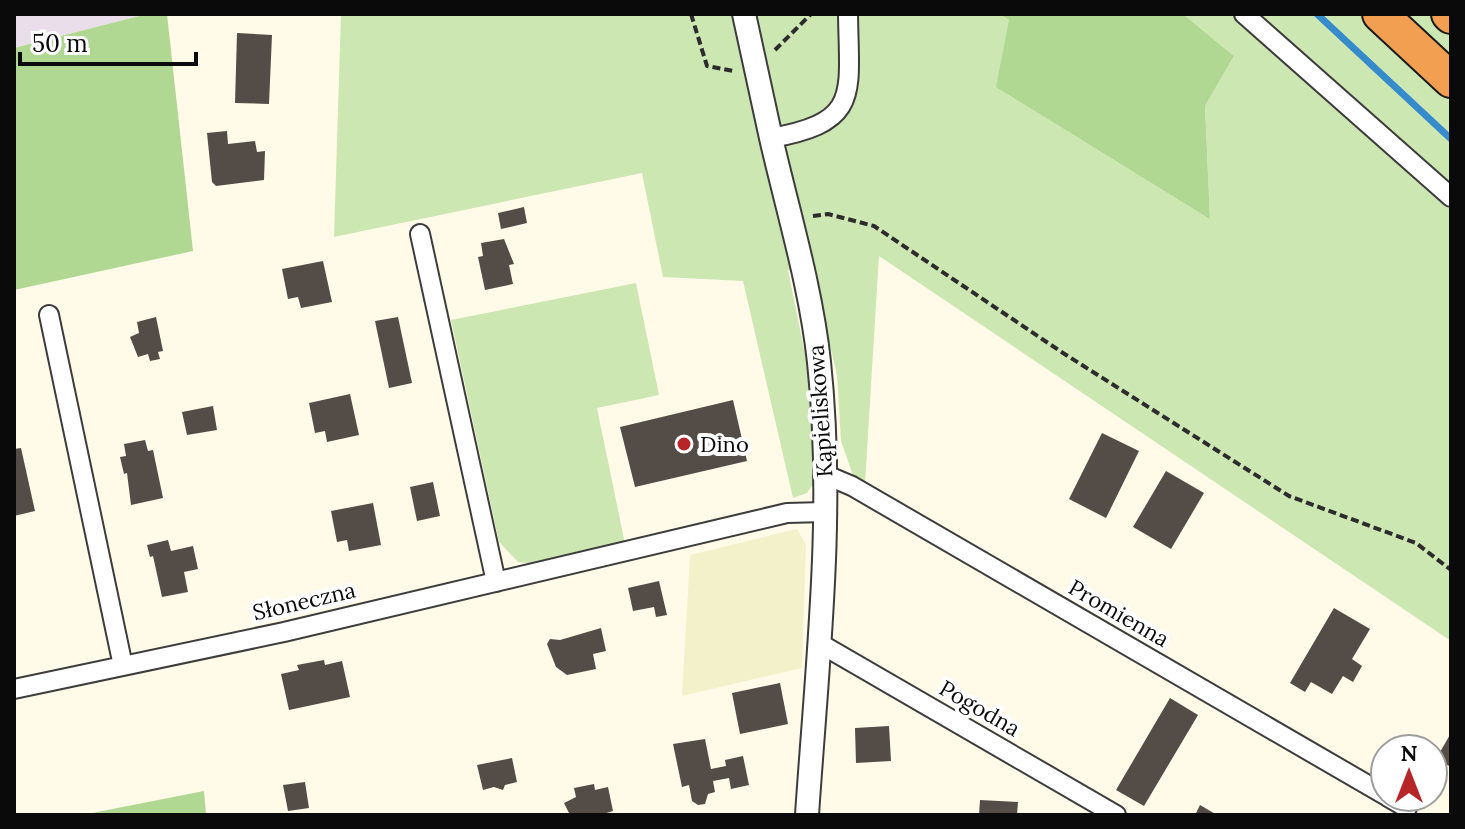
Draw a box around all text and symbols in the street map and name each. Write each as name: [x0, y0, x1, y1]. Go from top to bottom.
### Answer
scale bar: [20, 16, 196, 66]
text: 50 m: [32, 28, 88, 59]
street label: Kąpieliskowa: [801, 344, 839, 478]
place label: Dino: [700, 430, 749, 458]
marker: Dino: [675, 435, 693, 453]
street label: Promienna: [1064, 573, 1174, 653]
street label: Słoneczna: [250, 576, 358, 626]
street label: Pogodna: [935, 674, 1025, 742]
north arrow: [1369, 733, 1449, 813]
text: N: [1400, 739, 1418, 767]

